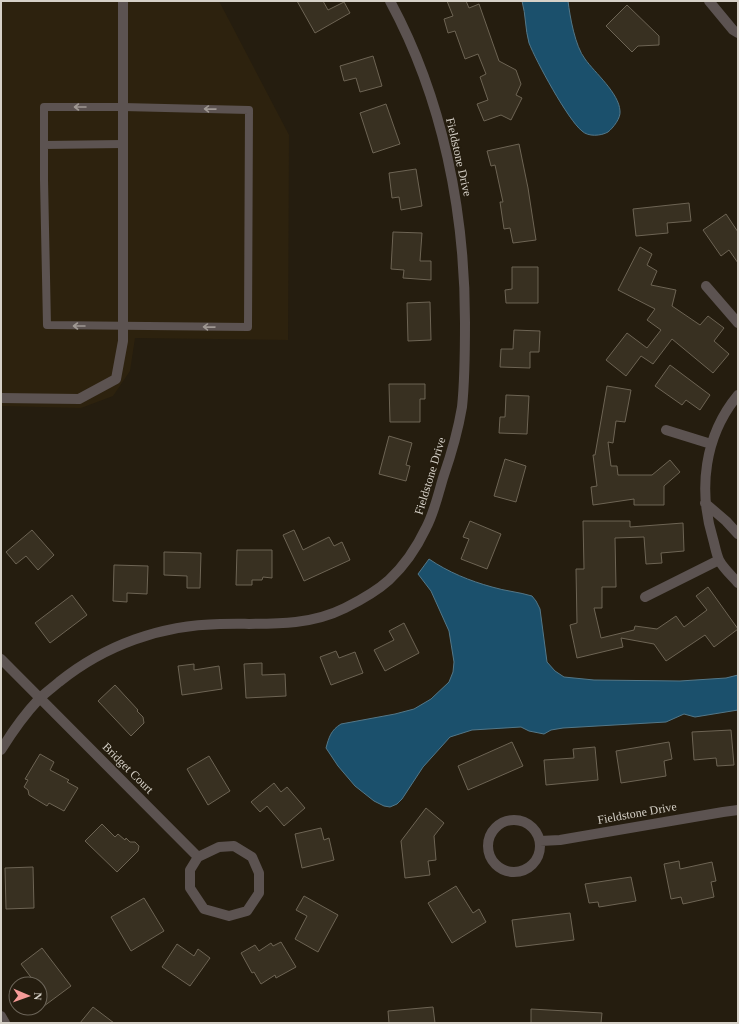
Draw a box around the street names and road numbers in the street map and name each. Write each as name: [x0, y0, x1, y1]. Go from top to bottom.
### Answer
street label: Fieldstone Drive: [443, 116, 475, 198]
street label: Fieldstone Drive: [412, 436, 448, 516]
street label: Bridget Court: [100, 740, 157, 797]
street label: Fieldstone Drive: [596, 799, 678, 827]

